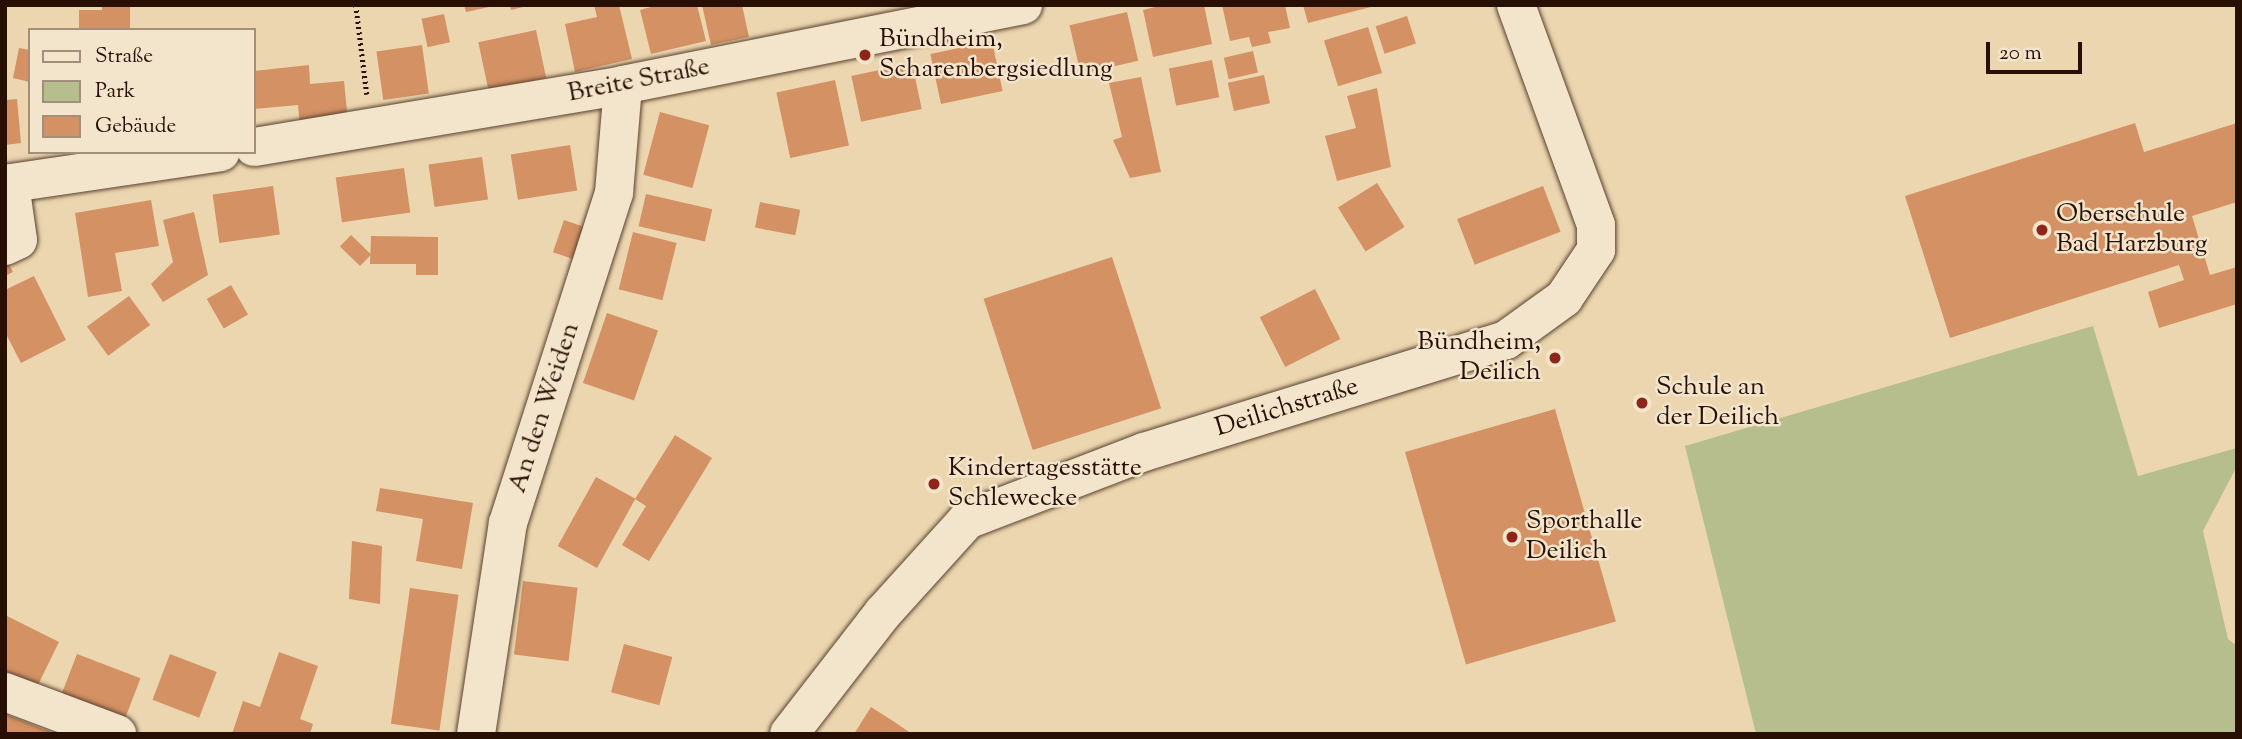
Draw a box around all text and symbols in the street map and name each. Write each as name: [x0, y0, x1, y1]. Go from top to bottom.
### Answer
place label: Bündheim, Scharenbergsiedlung: [879, 24, 1113, 86]
legend: [28, 28, 256, 154]
scale bar: [1990, 28, 2086, 72]
text: 20 m: [1999, 39, 2042, 69]
text: Straße: [95, 42, 153, 72]
marker: Bündheim, Scharenbergsiedlung: [857, 47, 873, 63]
street label: Breite Straße: [565, 52, 713, 110]
text: Park: [95, 77, 135, 107]
text: Gebäude: [95, 112, 176, 142]
place label: Oberschule Bad Harzburg: [2056, 199, 2207, 260]
marker: Oberschule Bad Harzburg: [2034, 222, 2050, 238]
street label: An den Weiden: [503, 319, 587, 497]
place label: Bündheim, Deilich: [1417, 327, 1541, 388]
marker: Bündheim, Deilich: [1547, 350, 1563, 366]
street label: Deilichstraße: [1212, 371, 1362, 445]
place label: Schule an der Deilich: [1656, 372, 1779, 434]
marker: Schule an der Deilich: [1634, 395, 1650, 411]
place label: Kindertagesstätte Schlewecke: [948, 453, 1142, 514]
marker: Kindertagesstätte Schlewecke: [926, 476, 942, 492]
place label: Sporthalle Deilich: [1526, 506, 1642, 568]
marker: Sporthalle Deilich: [1504, 529, 1520, 545]

